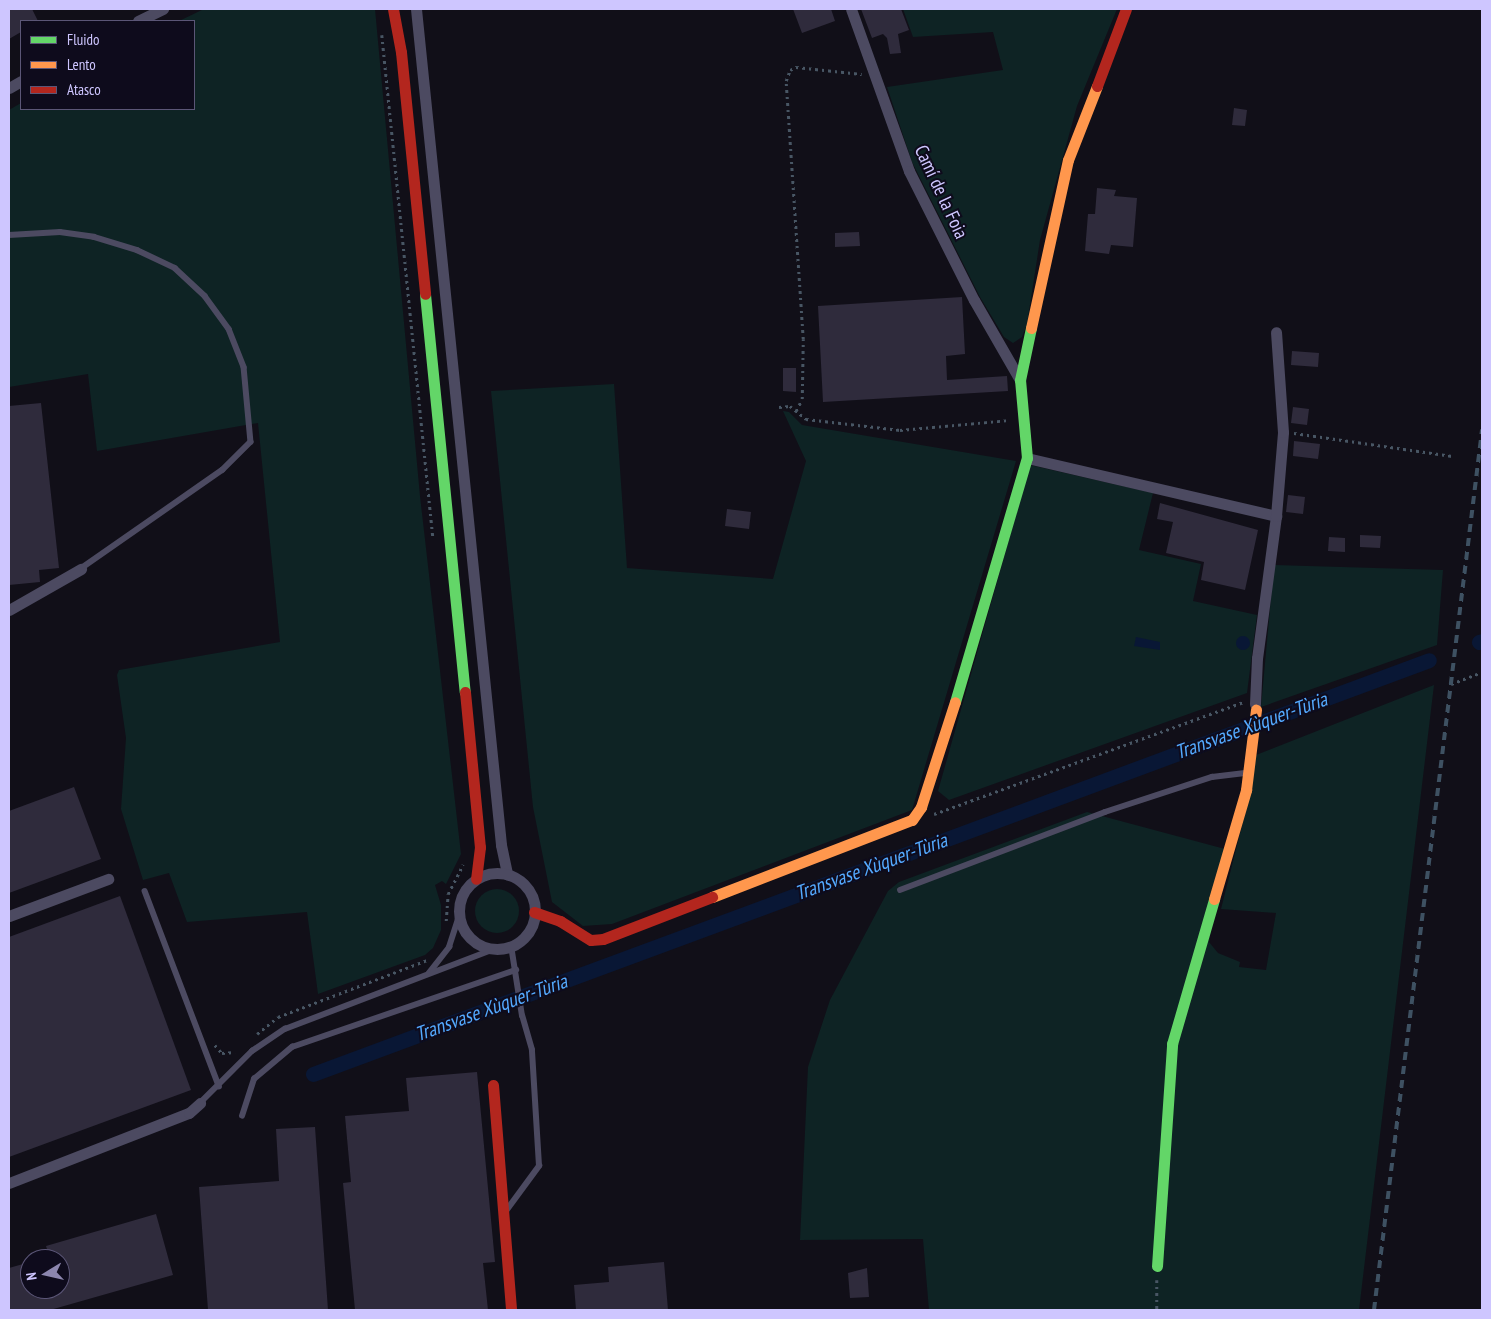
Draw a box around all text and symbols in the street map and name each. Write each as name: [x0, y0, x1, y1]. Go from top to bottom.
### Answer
legend: [20, 20, 195, 110]
text: Fluido: [67, 30, 99, 49]
text: Lento: [67, 55, 96, 74]
text: Atasco: [67, 80, 101, 99]
street label: Camí de la Foia: [909, 142, 973, 242]
water label: Transvase Xùquer-Tùria: [1171, 687, 1331, 765]
water label: Transvase Xùquer-Tùria: [791, 828, 951, 906]
water label: Transvase Xùquer-Tùria: [411, 969, 571, 1047]
north arrow: [20, 1249, 70, 1299]
text: N: [22, 1271, 41, 1281]

